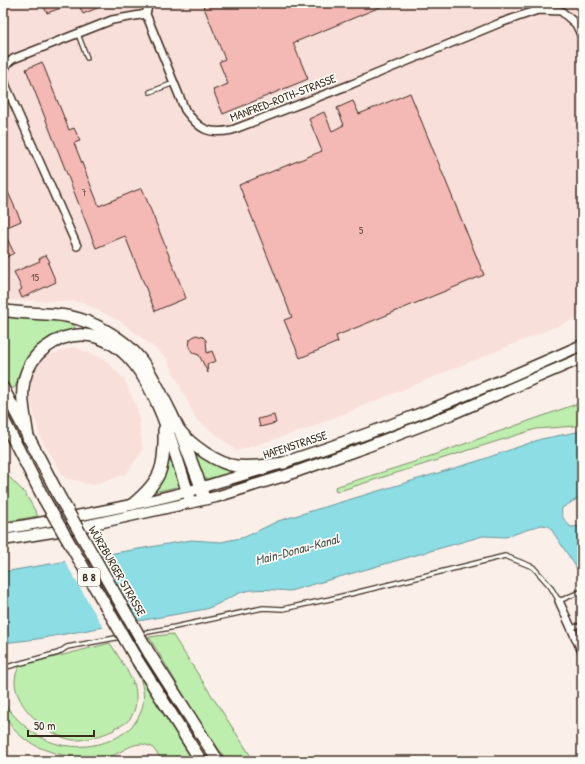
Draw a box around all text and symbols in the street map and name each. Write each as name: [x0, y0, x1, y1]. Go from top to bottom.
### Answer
street label: MANFRED-ROTH-STRASSE: [227, 69, 339, 126]
house number: 7: [82, 186, 87, 199]
house number: 5: [359, 224, 364, 237]
house number: 15: [31, 271, 40, 284]
street label: HAFENSTRASSE: [261, 426, 330, 463]
street label: WÜRZBURGER STRASSE: [85, 522, 151, 620]
water label: Main-Donau-Kanal: [253, 529, 341, 569]
road number: B 8: [78, 568, 100, 586]
scale bar: [28, 712, 94, 738]
text: 50 m: [34, 717, 55, 734]

